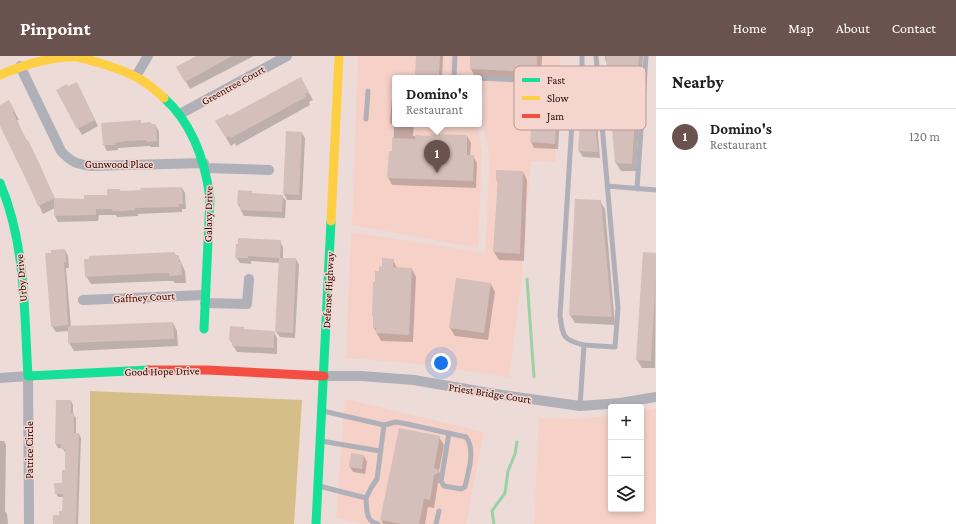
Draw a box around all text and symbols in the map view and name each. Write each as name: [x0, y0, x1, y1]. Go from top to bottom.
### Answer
text: Pinpoint: [20, 18, 91, 39]
text: Home: [733, 20, 766, 36]
text: Map: [788, 20, 814, 36]
text: About: [836, 20, 870, 36]
text: Contact: [892, 20, 936, 36]
street label: Greentree Court: [199, 62, 267, 107]
legend: [514, 66, 646, 130]
text: Nearby: [672, 73, 724, 92]
text: Fast: [547, 74, 566, 86]
popup: [392, 75, 482, 127]
text: Domino's: [406, 86, 468, 102]
text: Slow: [547, 92, 569, 104]
text: Restaurant: [406, 102, 463, 117]
text: Jam: [546, 110, 564, 123]
text: Domino's: [710, 121, 772, 137]
text: 1: [683, 129, 687, 144]
text: 120 m: [909, 129, 940, 144]
text: Restaurant: [710, 137, 767, 152]
pin: 1: [424, 140, 450, 173]
street label: Gunwood Place: [85, 158, 153, 170]
street label: Galaxy Drive: [202, 186, 215, 242]
street label: Defense Highway: [320, 250, 337, 329]
street label: Urby Drive: [13, 253, 30, 302]
street label: Gaffney Court: [113, 289, 176, 306]
your location: [431, 353, 451, 373]
street label: Good Hope Drive: [124, 364, 200, 379]
street label: Priest Bridge Court: [448, 381, 532, 406]
map controls: [608, 404, 644, 512]
button: +: [608, 404, 644, 440]
street label: Patrice Circle: [23, 421, 35, 479]
button: −: [608, 440, 644, 476]
button: layers: [608, 476, 644, 512]

